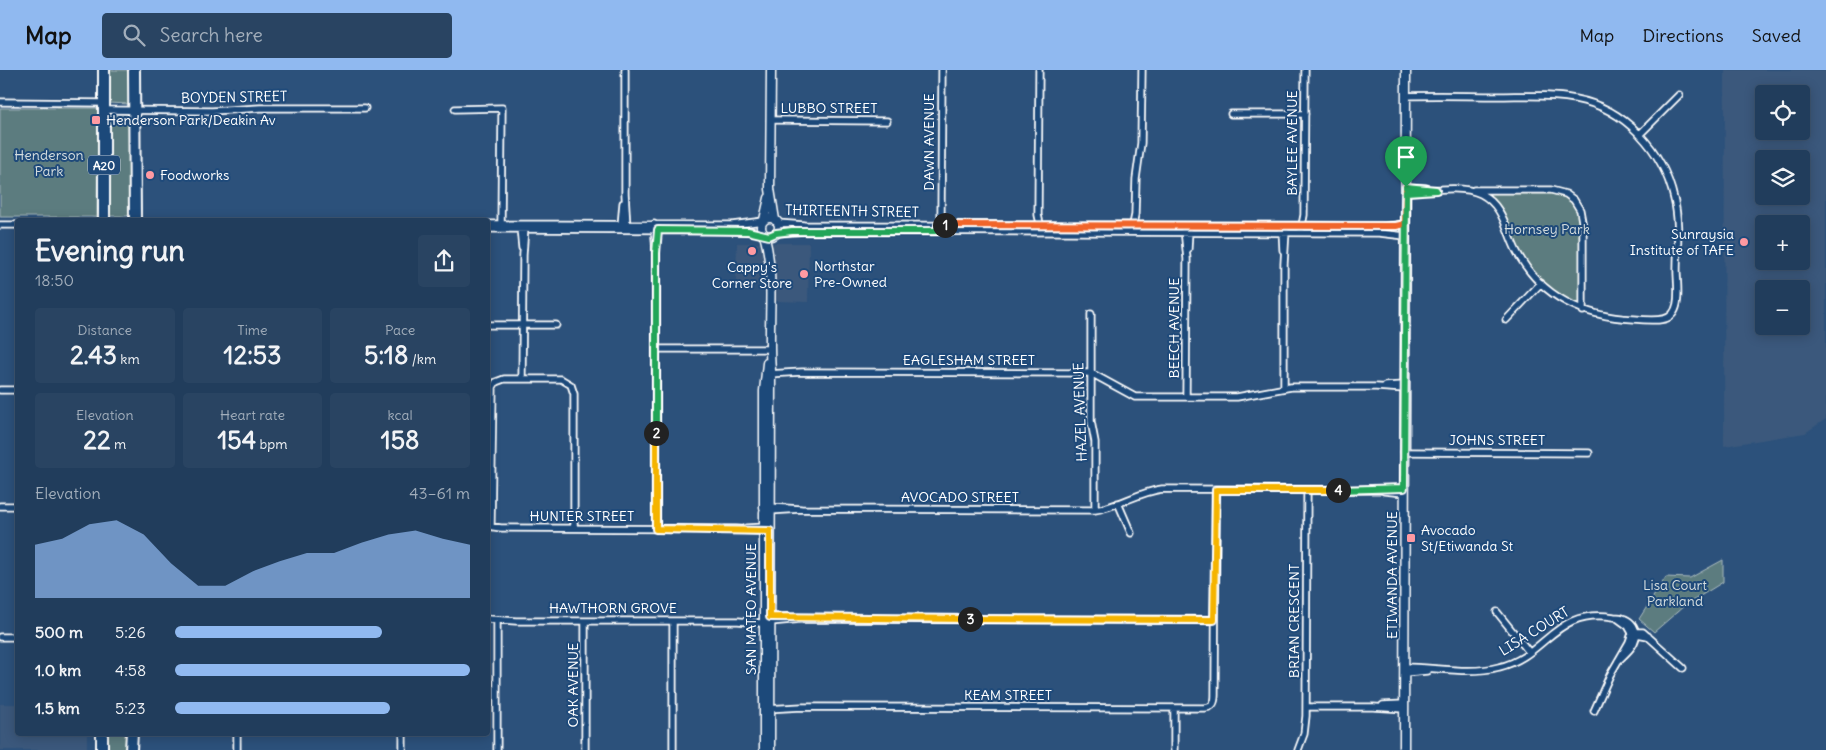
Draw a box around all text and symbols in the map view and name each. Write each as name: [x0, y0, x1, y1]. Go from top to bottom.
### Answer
search box: [102, 13, 452, 58]
text: Map: [25, 20, 72, 50]
icon: search: [120, 21, 148, 49]
text: Search here: [160, 23, 263, 47]
text: Map: [1579, 24, 1614, 47]
text: Directions: [1642, 24, 1724, 47]
text: Saved: [1752, 24, 1801, 47]
map controls: [1755, 85, 1810, 335]
button: locate: [1755, 85, 1810, 140]
street label: BOYDEN STREET: [181, 87, 287, 107]
street label: BAYLEE AVENUE: [1283, 90, 1301, 196]
street label: DAWN AVENUE: [920, 93, 938, 191]
street label: LUBBO STREET: [780, 99, 878, 117]
place label: Henderson Park/Deakin Av: [106, 111, 276, 129]
marker: Henderson Park/Deakin Av: [90, 114, 102, 126]
pin: [1385, 136, 1427, 187]
icon: arrive: [1392, 143, 1420, 171]
park label: Henderson Park: [14, 146, 84, 180]
button: layers: [1755, 150, 1810, 205]
road number: A20: [88, 156, 120, 174]
place label: Foodworks: [160, 166, 229, 184]
marker: Foodworks: [144, 169, 156, 181]
street label: THIRTEENTH STREET: [785, 201, 919, 221]
pin: 1: [932, 212, 958, 238]
button: +: [1755, 215, 1810, 270]
text: 1: [943, 216, 948, 234]
park label: Hornsey Park: [1504, 220, 1590, 238]
place label: Sunraysia Institute of TAFE: [1630, 225, 1734, 259]
text: Evening run: [35, 233, 185, 269]
button: share: [418, 235, 470, 287]
marker: Sunraysia Institute of TAFE: [1738, 236, 1750, 248]
marker: Cappy's Corner Store: [746, 245, 758, 257]
place label: Northstar Pre-Owned: [814, 257, 887, 291]
place label: Cappy's Corner Store: [712, 258, 792, 292]
marker: Northstar Pre-Owned: [798, 268, 810, 280]
text: 18:50: [35, 270, 74, 290]
street label: BEECH AVENUE: [1165, 278, 1183, 378]
button: −: [1755, 280, 1810, 335]
text: Distance: [77, 321, 132, 339]
text: Time: [237, 321, 268, 339]
text: Pace: [385, 321, 415, 339]
text: 2.43: [70, 339, 117, 371]
text: 12:53: [224, 339, 281, 371]
text: 5:18: [364, 339, 408, 371]
text: km: [117, 350, 140, 368]
text: /km: [408, 350, 436, 368]
street label: EAGLESHAM STREET: [903, 351, 1035, 369]
street label: HAZEL AVENUE: [1069, 362, 1091, 462]
text: Elevation: [76, 406, 134, 424]
text: Heart rate: [220, 406, 285, 424]
text: kcal: [388, 406, 413, 424]
pin: 2: [644, 420, 668, 446]
text: 22: [83, 424, 111, 456]
text: 154: [217, 424, 256, 456]
text: 158: [381, 424, 420, 456]
text: 2: [653, 424, 660, 442]
street label: JOHNS STREET: [1449, 431, 1545, 449]
text: m: [111, 435, 126, 453]
text: bpm: [256, 435, 288, 453]
pin: 4: [1326, 478, 1350, 502]
text: 4: [1334, 481, 1343, 499]
text: Elevation: [35, 483, 101, 503]
text: 43–61 m: [409, 483, 470, 503]
street label: AVOCADO STREET: [901, 488, 1019, 506]
street label: HUNTER STREET: [530, 507, 634, 525]
street label: ETIWANDA AVENUE: [1383, 511, 1401, 639]
place label: Avocado St/Etiwanda St: [1421, 521, 1513, 555]
marker: Avocado St/Etiwanda St: [1405, 532, 1417, 544]
street label: SAN MATEO AVENUE: [742, 543, 760, 675]
street label: BRIAN CRESCENT: [1285, 564, 1303, 678]
park label: Lisa Court Parkland: [1643, 576, 1707, 610]
street label: HAWTHORN GROVE: [549, 599, 677, 617]
street label: LISA COURT: [1496, 602, 1572, 660]
pin: 3: [958, 606, 982, 632]
text: 3: [967, 610, 974, 628]
text: 500 m: [35, 622, 83, 642]
text: 5:26: [115, 622, 146, 642]
street label: OAK AVENUE: [564, 643, 582, 727]
text: 1.0 km: [35, 660, 81, 680]
text: 4:58: [115, 660, 146, 680]
street label: KEAM STREET: [964, 686, 1052, 704]
text: 1.5 km: [35, 698, 80, 718]
text: 5:23: [115, 698, 146, 718]

